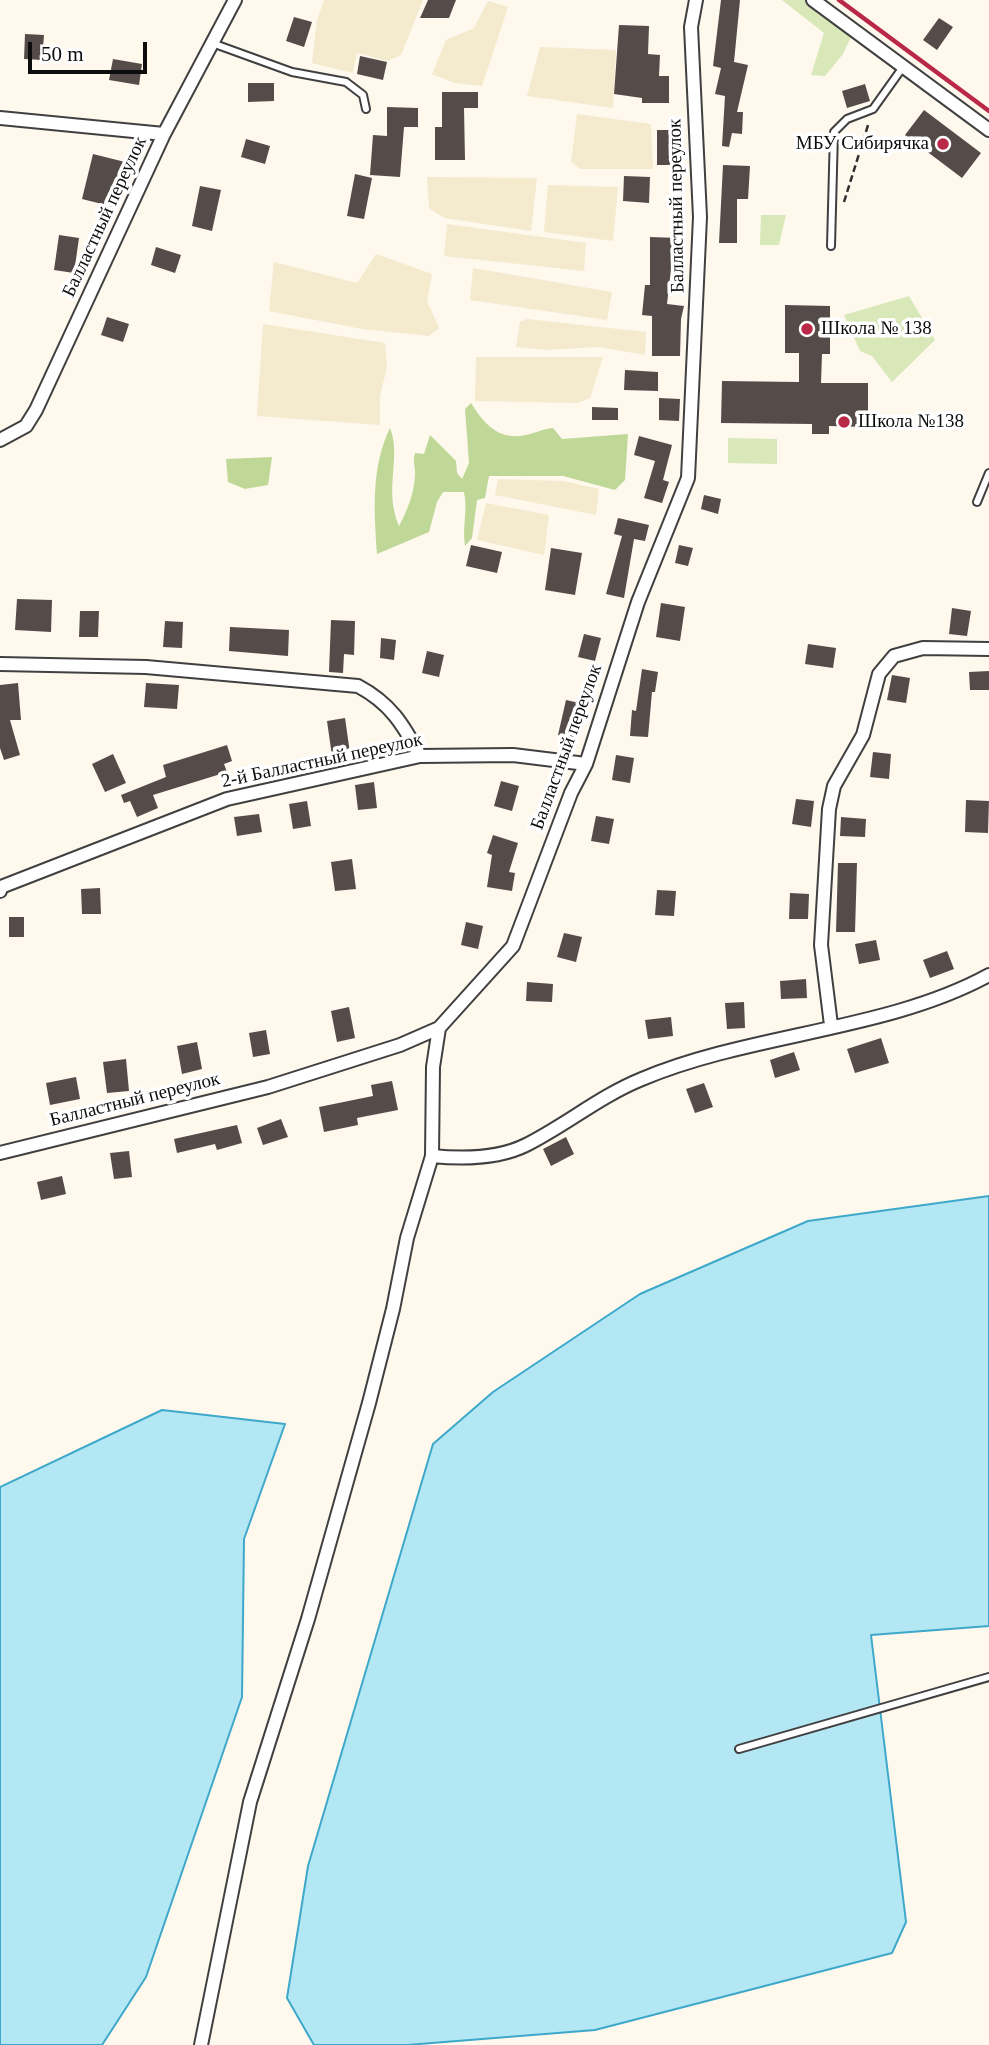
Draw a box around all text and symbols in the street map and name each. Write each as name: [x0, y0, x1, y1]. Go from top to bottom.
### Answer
scale bar: [32, 28, 150, 72]
text: 50 m: [41, 42, 84, 66]
street label: Балластный переулок: [664, 119, 690, 293]
street label: Балластный переулок: [58, 133, 152, 301]
place label: МБУ Сибирячка: [796, 133, 929, 155]
marker: МБУ Сибирячка: [935, 136, 951, 152]
place label: Школа № 138: [821, 318, 932, 340]
marker: Школа № 138: [799, 321, 815, 337]
place label: Школа №138: [858, 411, 964, 433]
marker: Школа №138: [836, 414, 852, 430]
street label: Балластный переулок: [526, 661, 608, 833]
street label: 2-й Балластный переулок: [219, 729, 425, 793]
street label: Балластный переулок: [48, 1068, 222, 1132]

